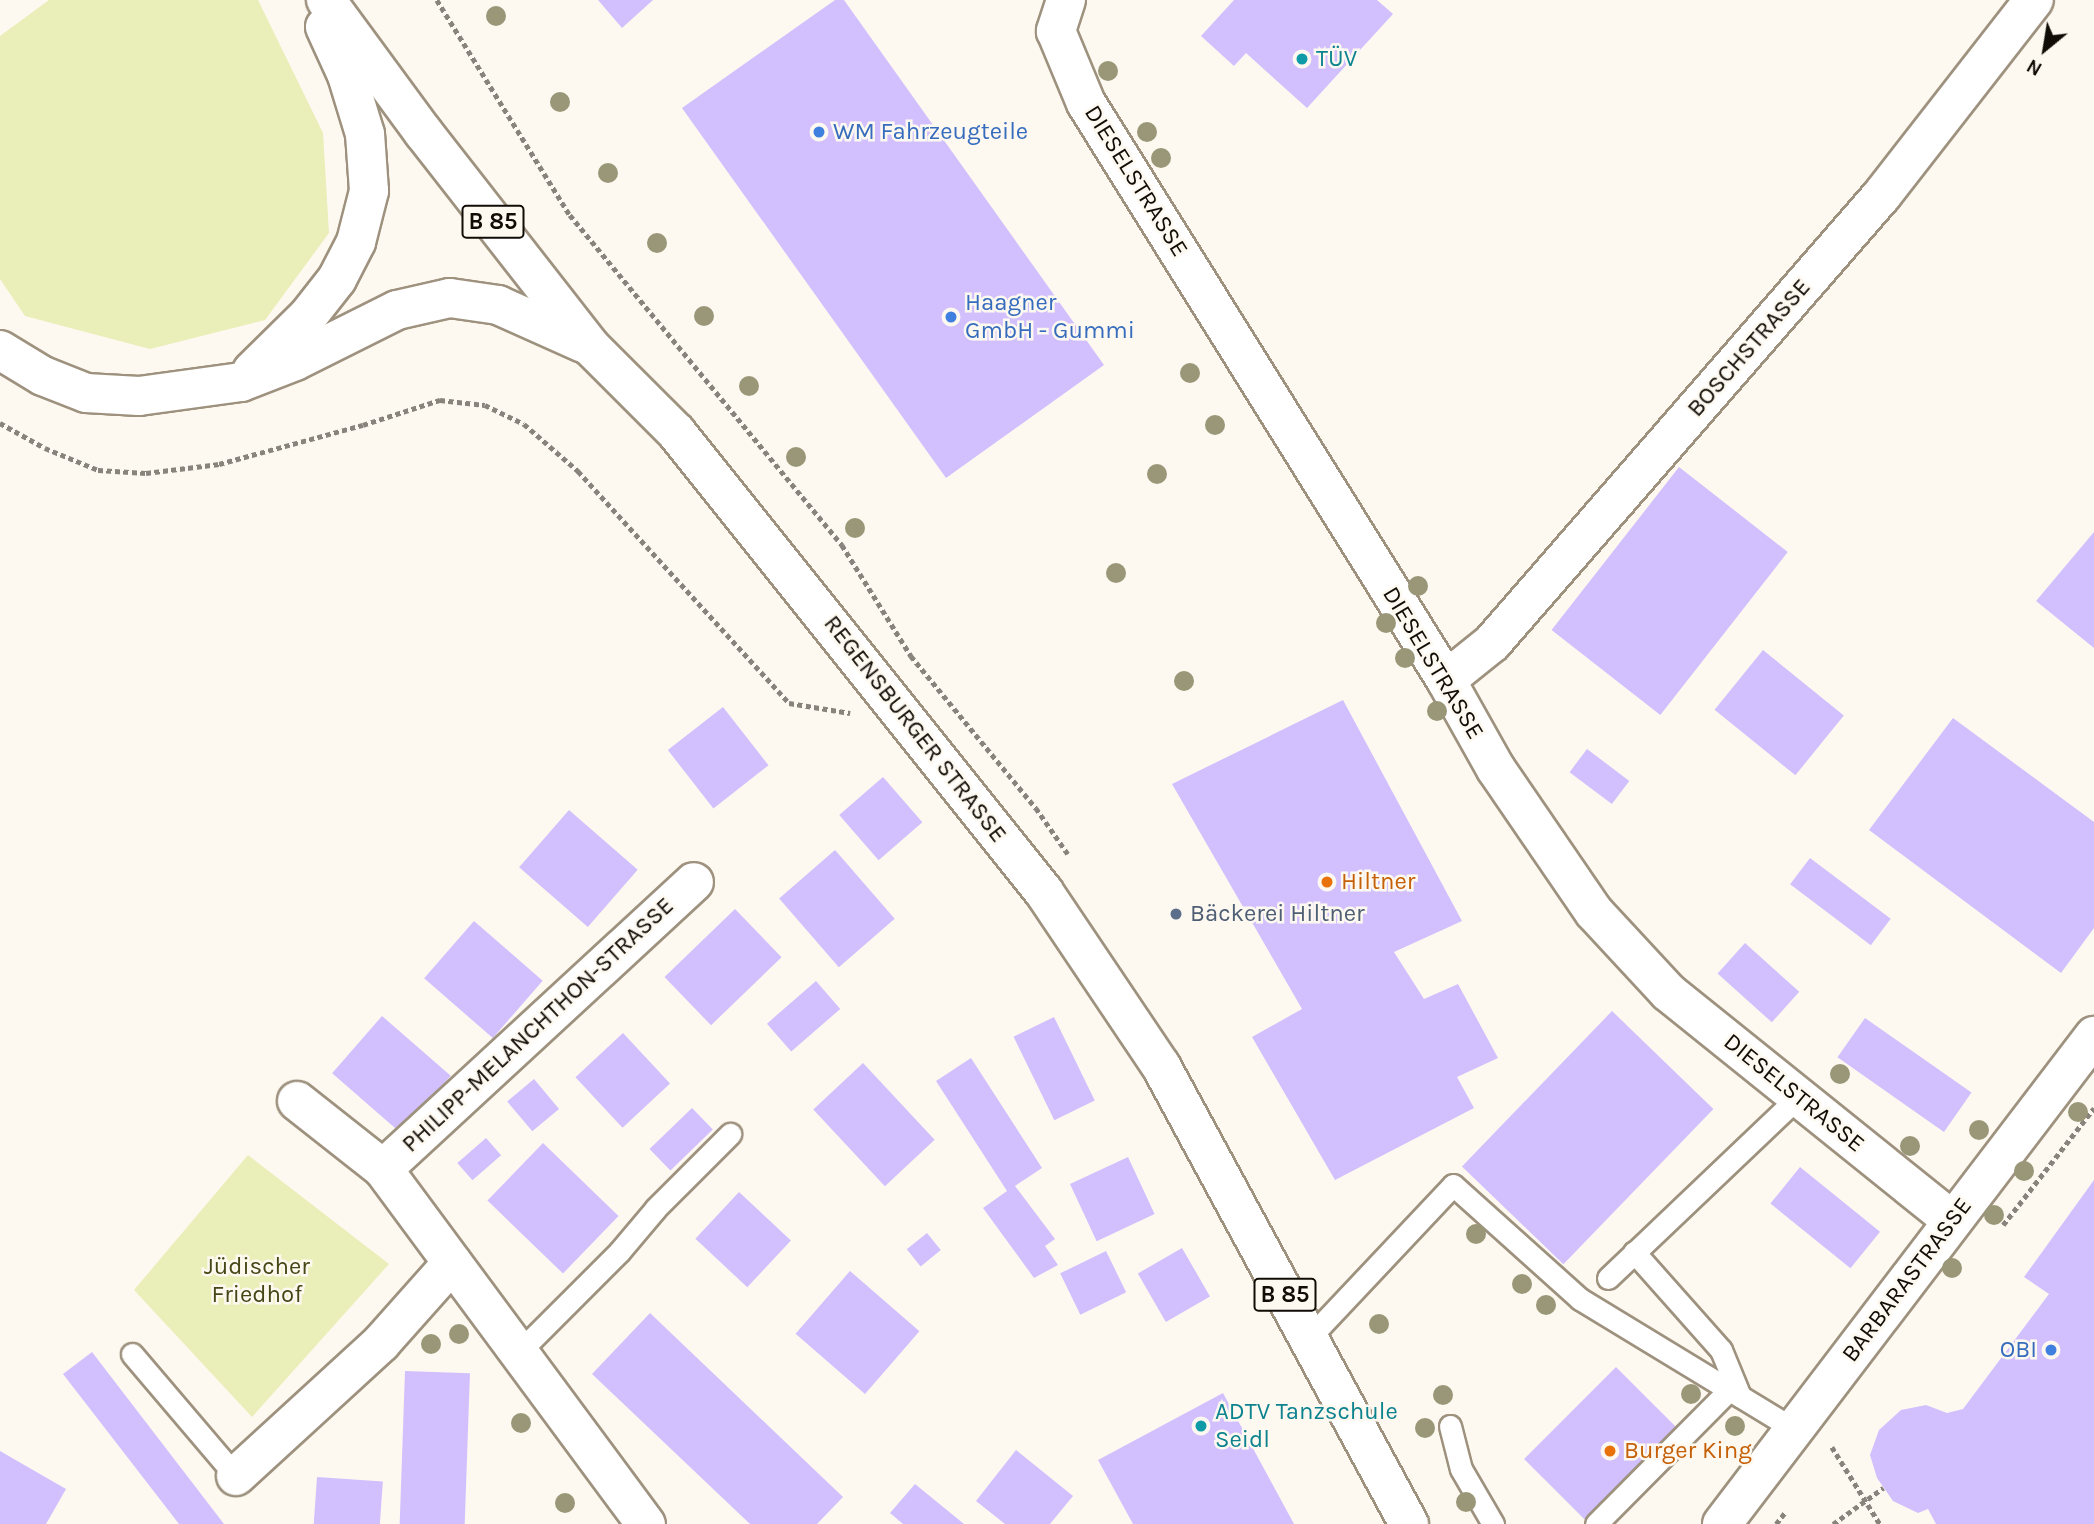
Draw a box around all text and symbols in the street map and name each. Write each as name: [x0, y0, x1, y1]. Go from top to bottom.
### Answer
north arrow: [2010, 14, 2080, 84]
place label: TÜV: [1316, 45, 1357, 73]
marker: TÜV: [1294, 51, 1310, 67]
text: N: [2023, 54, 2046, 80]
street label: DIESELSTRASSE: [1078, 100, 1194, 262]
place label: WM Fahrzeugteile: [833, 118, 1028, 146]
marker: WM Fahrzeugteile: [811, 124, 827, 140]
road number: B 85: [462, 202, 524, 242]
street label: BOSCHSTRASSE: [1681, 273, 1817, 423]
place label: Haagner GmbH - Gummi: [965, 289, 1135, 345]
marker: Haagner GmbH - Gummi: [943, 309, 959, 325]
street label: DIESELSTRASSE: [1376, 582, 1490, 744]
street label: REGENSBURGER STRASSE: [817, 610, 1013, 848]
place label: Hiltner: [1341, 868, 1415, 896]
marker: Hiltner: [1319, 874, 1335, 890]
street label: PHILIPP-MELANCHTHON-STRASSE: [396, 891, 680, 1159]
place label: Bäckerei Hiltner: [1190, 900, 1365, 928]
marker: Bäckerei Hiltner: [1168, 906, 1184, 922]
street label: DIESELSTRASSE: [1718, 1027, 1870, 1159]
street label: BARBARASTRASSE: [1836, 1192, 1978, 1368]
park label: Jüdischer Friedhof: [204, 1253, 310, 1309]
road number: B 85: [1254, 1276, 1316, 1314]
place label: OBI: [2000, 1336, 2037, 1364]
marker: OBI: [2043, 1342, 2059, 1358]
place label: ADTV Tanzschule Seidl: [1215, 1398, 1398, 1454]
marker: ADTV Tanzschule Seidl: [1193, 1418, 1209, 1434]
place label: Burger King: [1624, 1437, 1752, 1465]
marker: Burger King: [1602, 1443, 1618, 1459]

